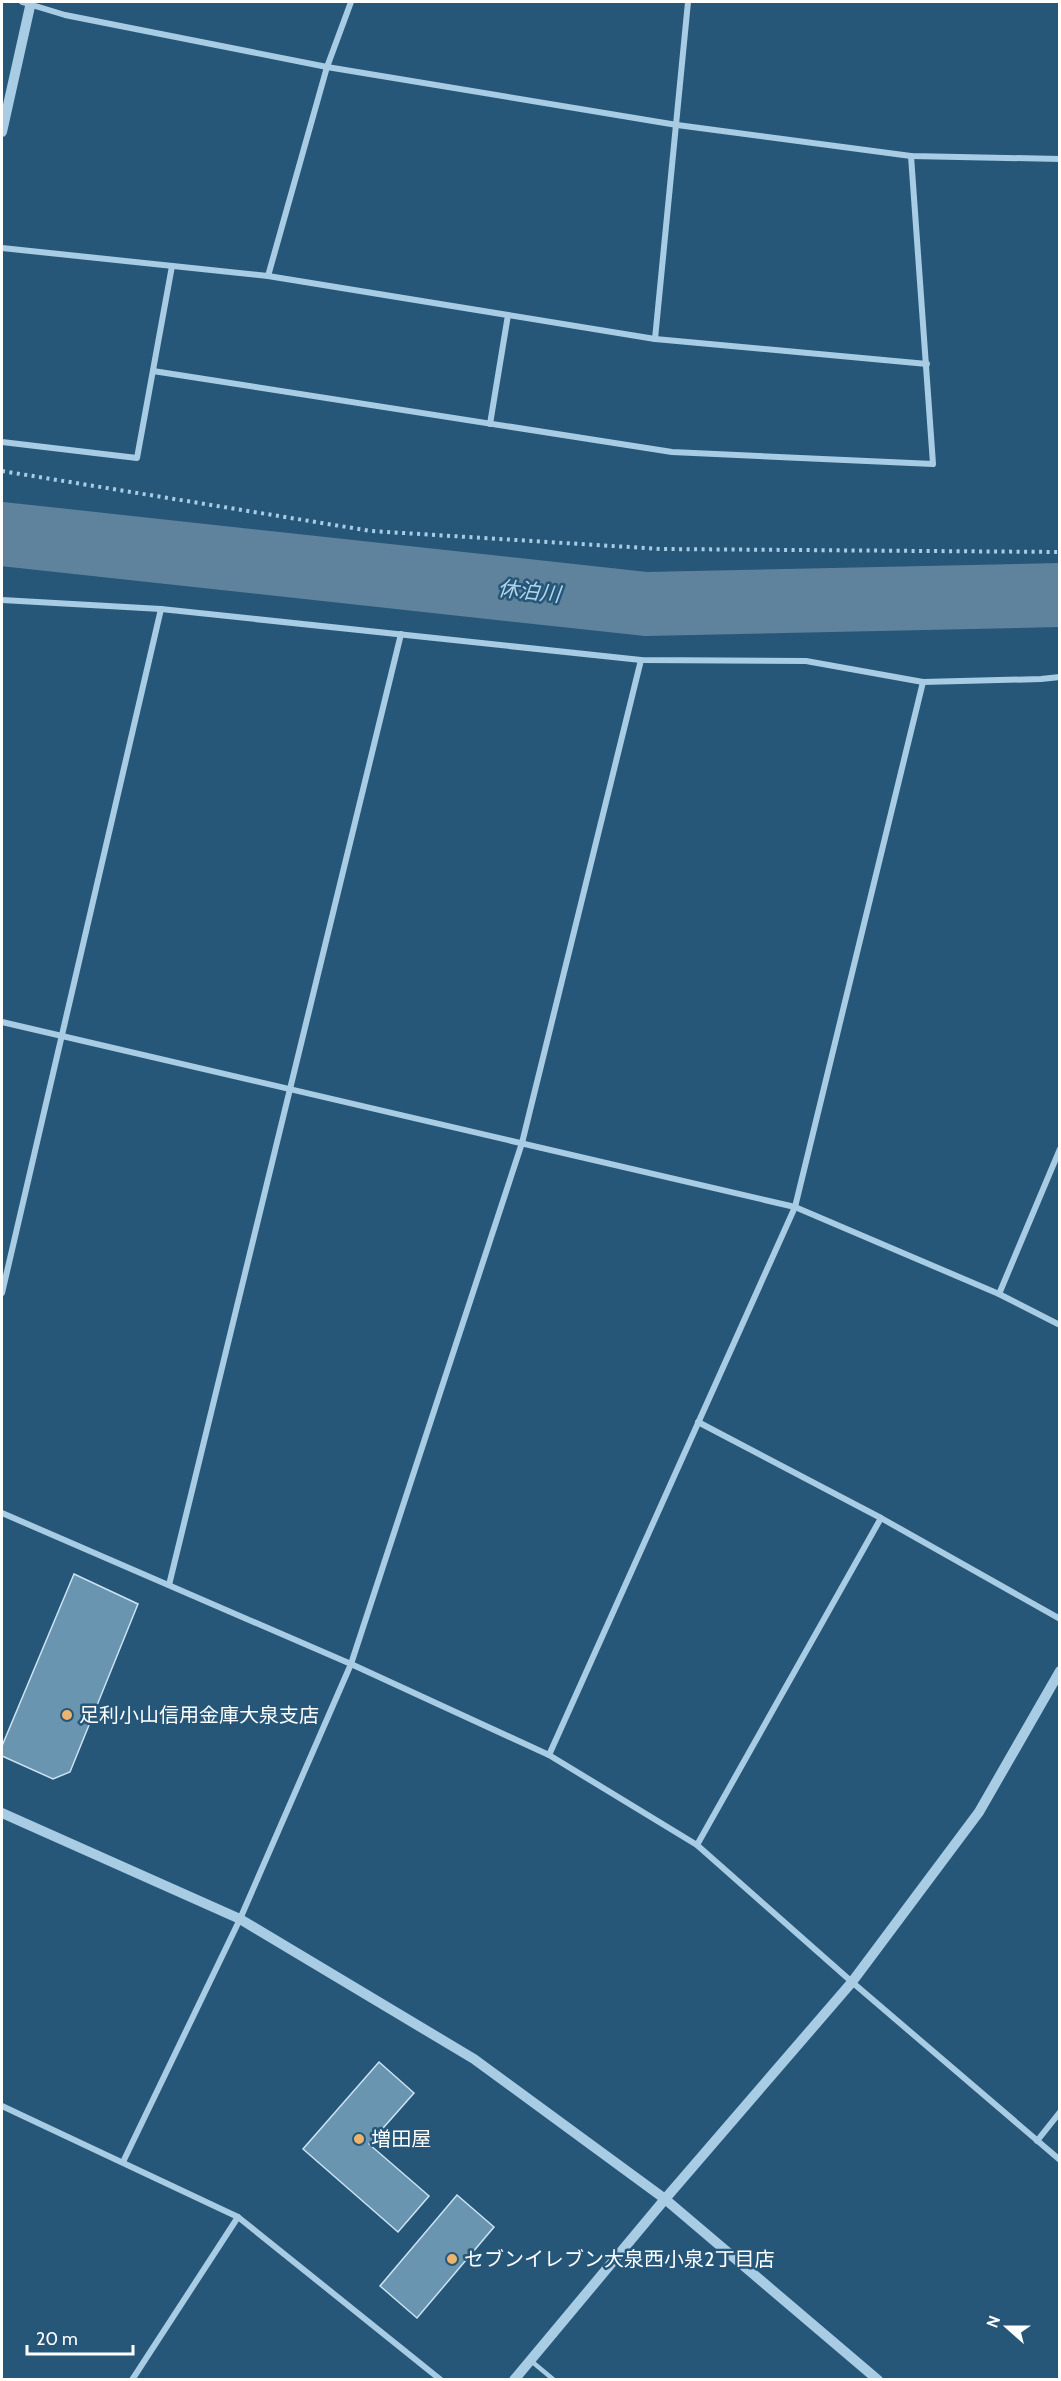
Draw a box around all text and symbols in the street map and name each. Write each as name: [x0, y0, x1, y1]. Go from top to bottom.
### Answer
water label: 休泊川: [496, 575, 564, 607]
place label: 足利小山信用金庫大泉支店: [79, 1703, 319, 1727]
marker: 足利小山信用金庫大泉支店: [60, 1708, 74, 1722]
place label: 増田屋: [371, 2127, 431, 2151]
marker: 増田屋: [352, 2132, 366, 2146]
place label: セブンイレブン大泉西小泉2丁目店: [464, 2247, 774, 2271]
marker: セブンイレブン大泉西小泉2丁目店: [445, 2252, 459, 2266]
north arrow: [977, 2297, 1037, 2357]
text: N: [983, 2313, 1004, 2330]
scale bar: [27, 2318, 134, 2356]
text: 20 m: [36, 2328, 78, 2350]

